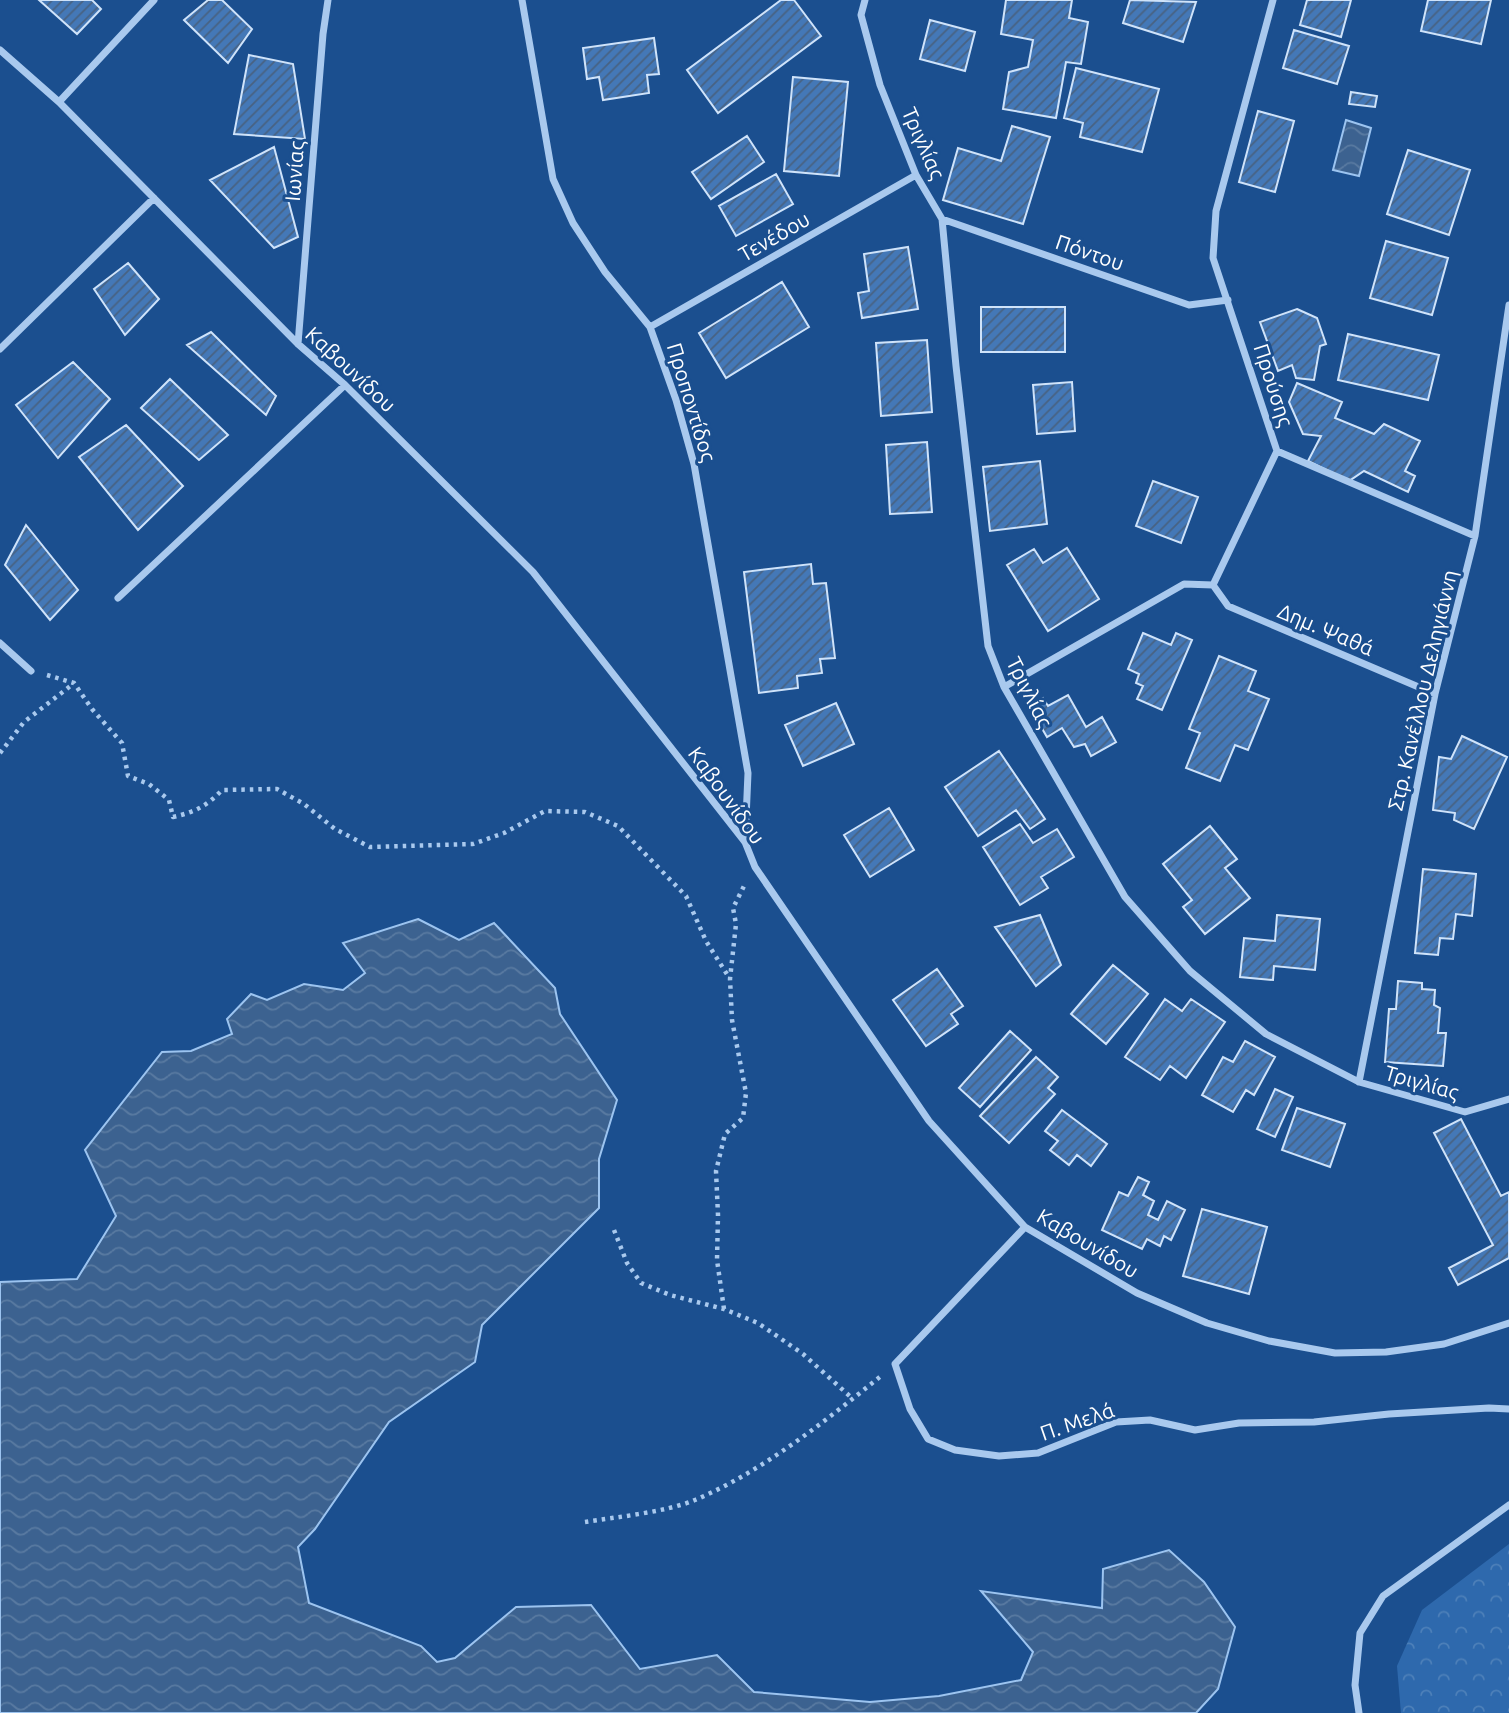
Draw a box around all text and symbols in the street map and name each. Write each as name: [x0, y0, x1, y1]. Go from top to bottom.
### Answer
street label: Τριγλίας: [898, 103, 951, 183]
street label: Ιωνίας: [280, 139, 308, 202]
street label: Τενέδου: [734, 206, 814, 266]
street label: Πόντου: [1053, 229, 1127, 275]
street label: Καβουνίδου: [301, 321, 401, 417]
street label: Προποντίδος: [663, 340, 722, 465]
street label: Προύσης: [1249, 341, 1299, 430]
street label: Στρ. Κανέλλου Δεληγιάννη: [1383, 567, 1461, 813]
street label: Δημ. Ψαθά: [1274, 598, 1378, 660]
street label: Τριγλίας: [1002, 653, 1058, 732]
street label: Καβουνίδου: [684, 742, 770, 848]
street label: Τριγλίας: [1382, 1060, 1462, 1104]
street label: Καβουνίδου: [1033, 1203, 1143, 1283]
street label: Π. Μελά: [1037, 1397, 1118, 1445]

